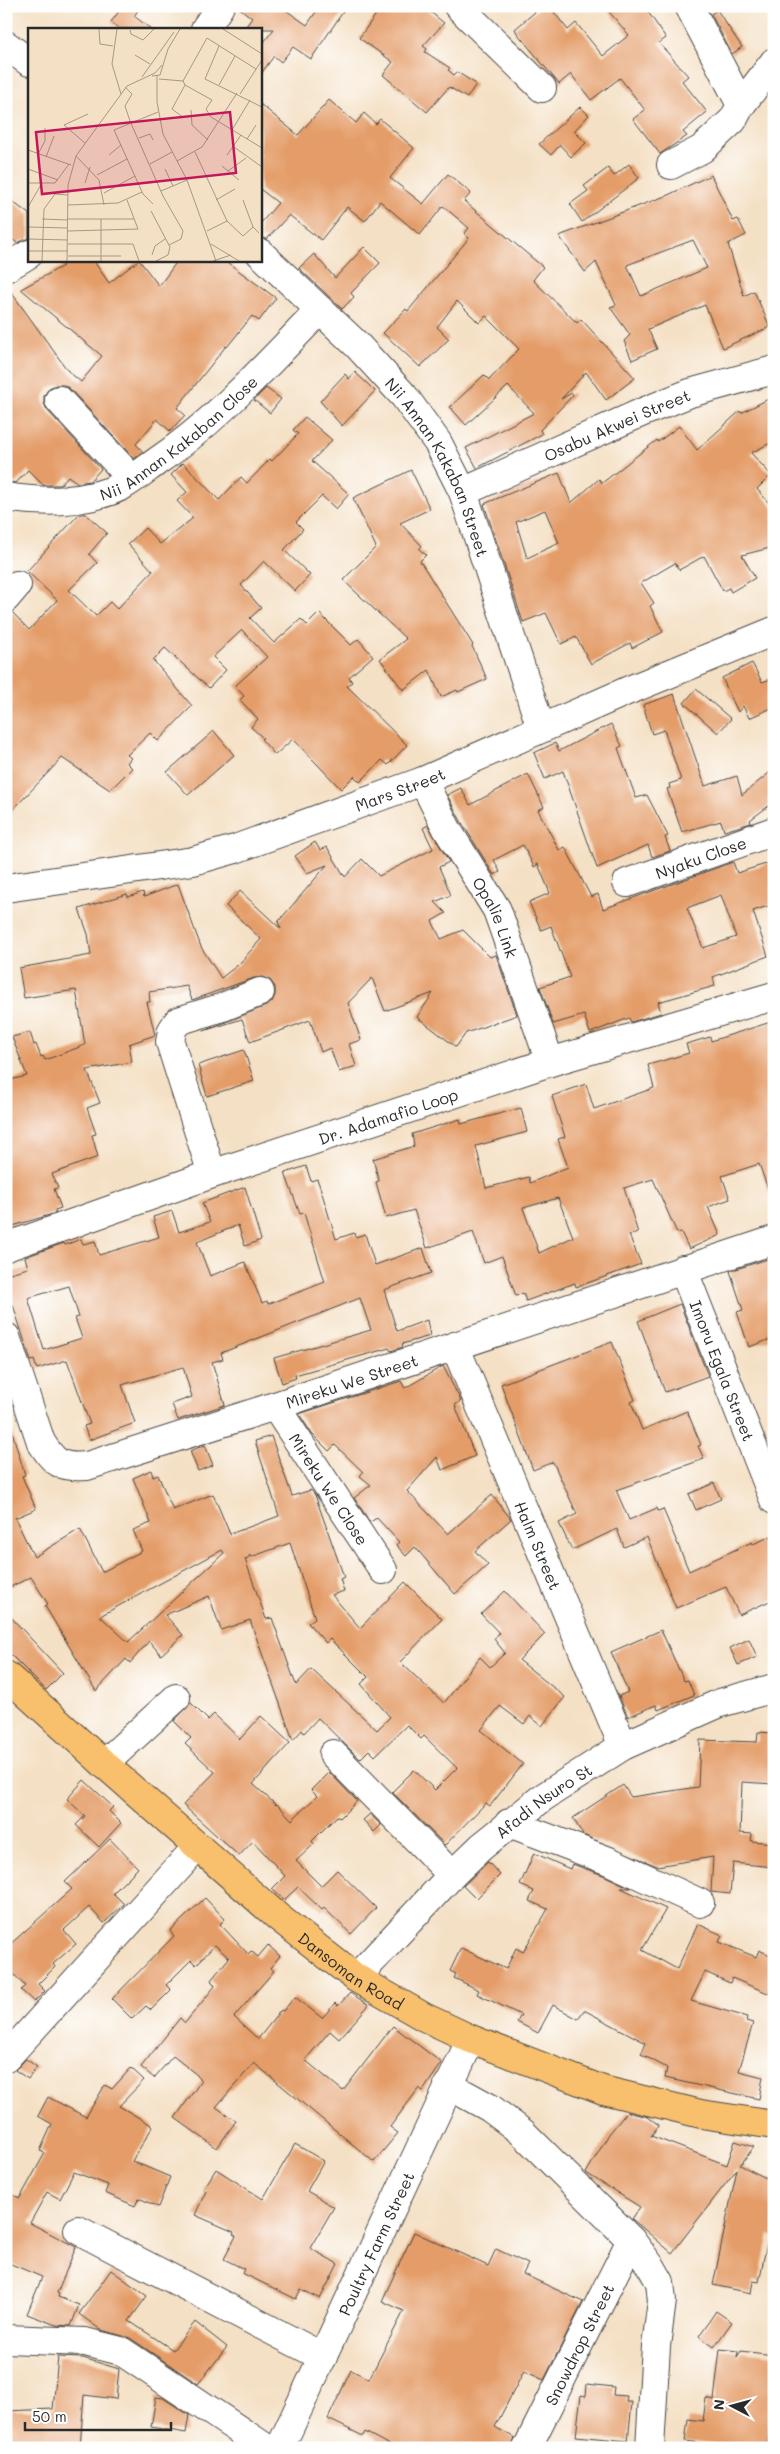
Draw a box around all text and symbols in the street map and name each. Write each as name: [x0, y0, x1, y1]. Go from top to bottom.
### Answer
inset map: [28, 28, 261, 261]
street label: Nii Annan Kakaban Close: [97, 370, 261, 504]
street label: Nii Annan Kakaban Street: [381, 372, 494, 559]
street label: Osabu Akwei Street: [540, 384, 693, 465]
street label: Mars Street: [352, 762, 448, 815]
street label: Nyaku Close: [652, 831, 749, 883]
street label: Opalie Link: [468, 873, 523, 960]
street label: Dr. Adamafio Loop: [315, 1083, 461, 1149]
street label: Imoru Egala Street: [686, 1297, 760, 1444]
street label: Mireku We Street: [283, 1349, 420, 1412]
street label: Mireku We Close: [285, 1429, 374, 1549]
street label: Halm Street: [511, 1498, 567, 1593]
street label: Afadi Nsuro St: [490, 1758, 596, 1842]
street label: Dansoman Road: [294, 1927, 408, 2014]
street label: Poultry Farm Street: [333, 2168, 418, 2319]
street label: Snowdrop Street: [540, 2280, 618, 2409]
north arrow: [708, 2382, 758, 2432]
text: N: [709, 2398, 729, 2411]
scale bar: [25, 2399, 171, 2431]
text: 50 m: [32, 2406, 67, 2426]

